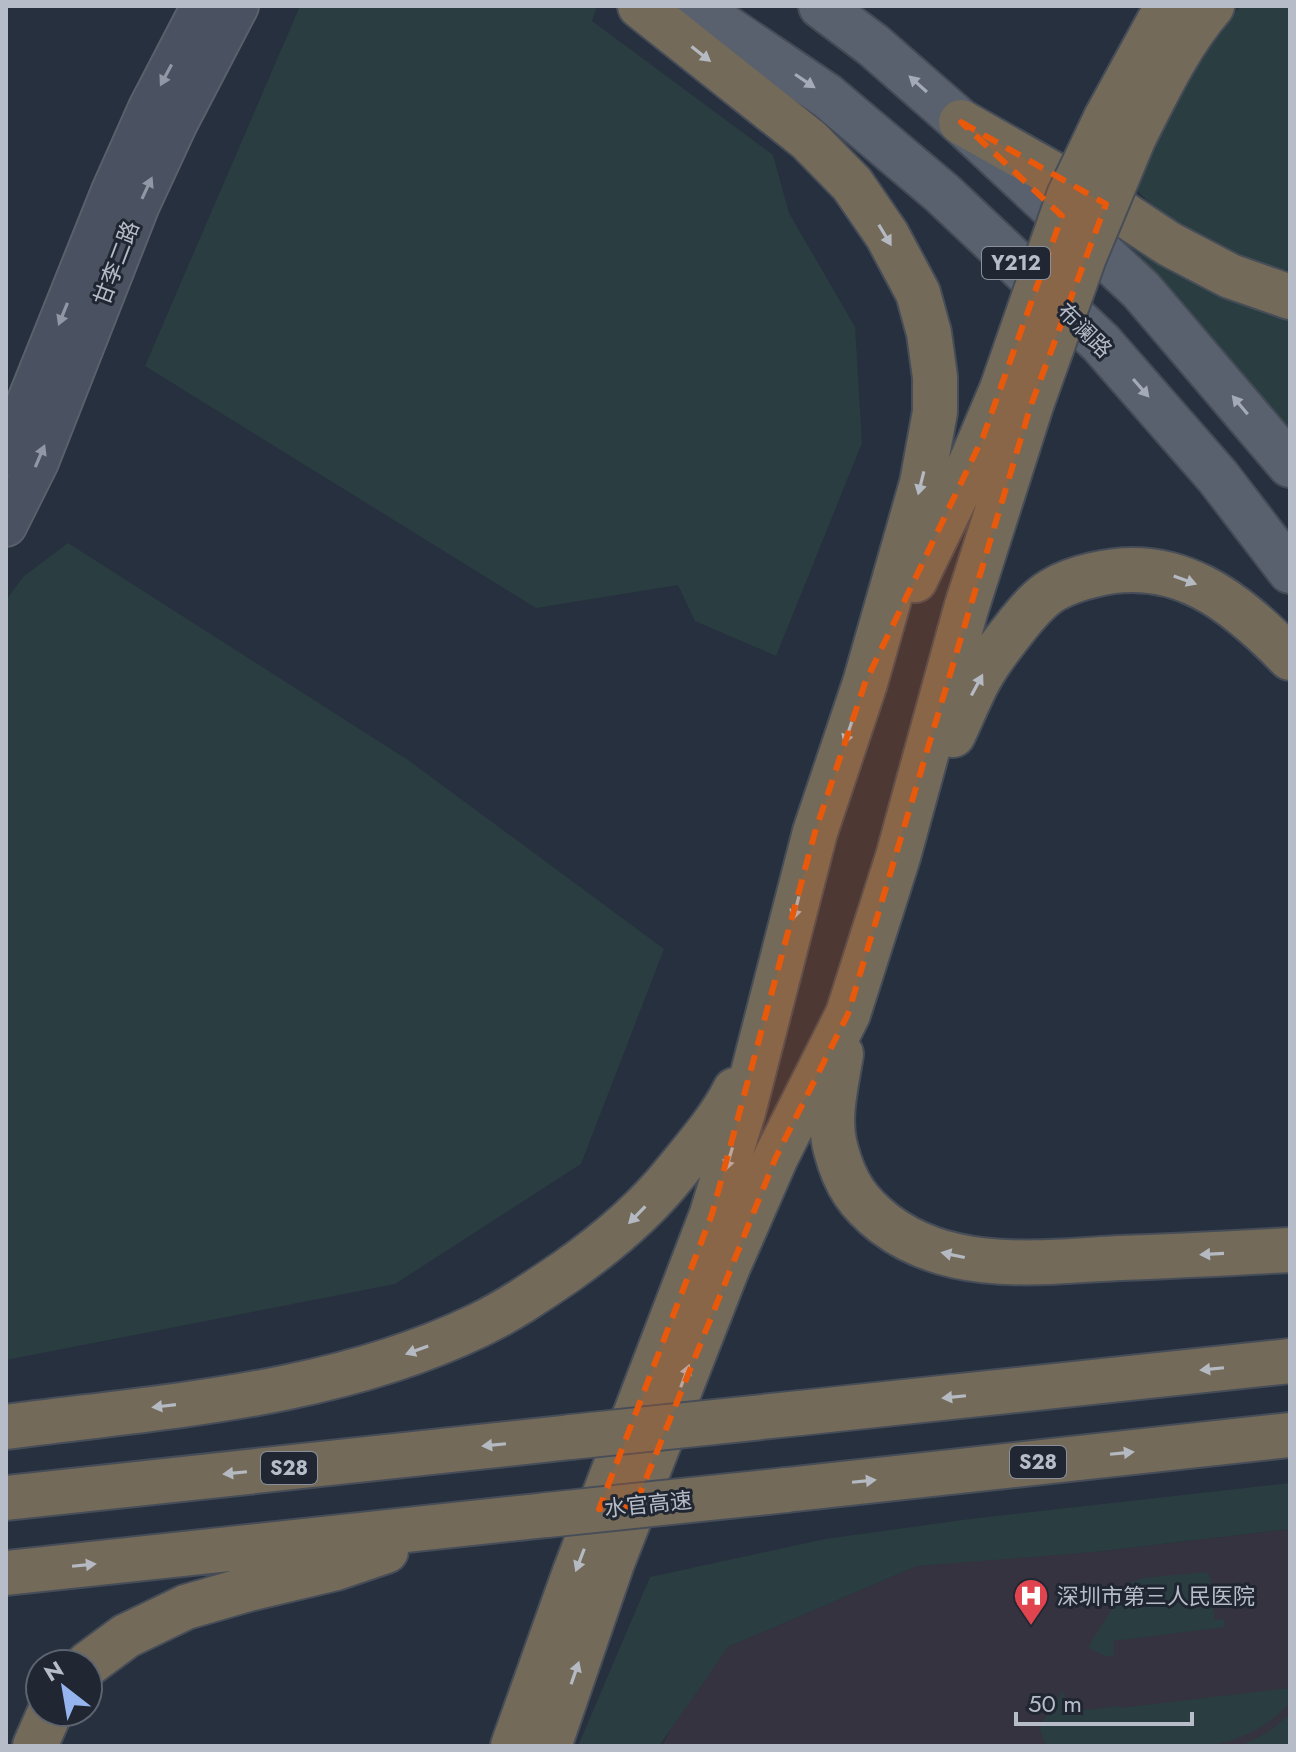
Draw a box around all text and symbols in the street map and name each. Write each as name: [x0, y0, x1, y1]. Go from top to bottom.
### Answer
one-way arrow: [691, 46, 712, 63]
one-way arrow: [159, 64, 172, 87]
one-way arrow: [794, 73, 815, 88]
one-way arrow: [908, 75, 927, 93]
one-way arrow: [140, 176, 154, 200]
street label: 甘李二路: [85, 216, 147, 310]
one-way arrow: [878, 224, 892, 246]
road number: Y212: [982, 247, 1050, 279]
street label: 布澜路: [1050, 295, 1120, 365]
one-way arrow: [57, 302, 70, 326]
one-way arrow: [1131, 379, 1149, 398]
one-way arrow: [1232, 396, 1249, 416]
one-way arrow: [34, 444, 47, 468]
one-way arrow: [915, 471, 927, 496]
one-way arrow: [1173, 575, 1197, 587]
one-way arrow: [971, 673, 984, 696]
one-way arrow: [841, 721, 853, 745]
one-way arrow: [789, 896, 801, 921]
one-way arrow: [722, 1148, 735, 1172]
one-way arrow: [628, 1205, 647, 1224]
one-way arrow: [940, 1248, 965, 1261]
one-way arrow: [1199, 1248, 1224, 1261]
one-way arrow: [405, 1344, 429, 1357]
one-way arrow: [1200, 1363, 1225, 1376]
one-way arrow: [679, 1364, 692, 1388]
one-way arrow: [941, 1390, 966, 1403]
one-way arrow: [151, 1400, 176, 1413]
one-way arrow: [481, 1439, 506, 1452]
road number: S28: [1010, 1446, 1066, 1478]
one-way arrow: [1110, 1446, 1135, 1459]
road number: S28: [261, 1452, 317, 1484]
one-way arrow: [222, 1467, 247, 1480]
one-way arrow: [852, 1475, 877, 1488]
street label: 水官高速: [603, 1483, 693, 1525]
one-way arrow: [573, 1548, 586, 1572]
one-way arrow: [72, 1558, 97, 1571]
hospital icon: 深圳市第三人民医院: [1012, 1577, 1050, 1627]
place label: 深圳市第三人民医院: [1057, 1580, 1255, 1612]
north arrow: [24, 1648, 104, 1728]
text: N: [38, 1653, 69, 1689]
one-way arrow: [569, 1660, 581, 1684]
scale bar: [1016, 1676, 1192, 1726]
text: 50 m: [1028, 1686, 1082, 1721]

